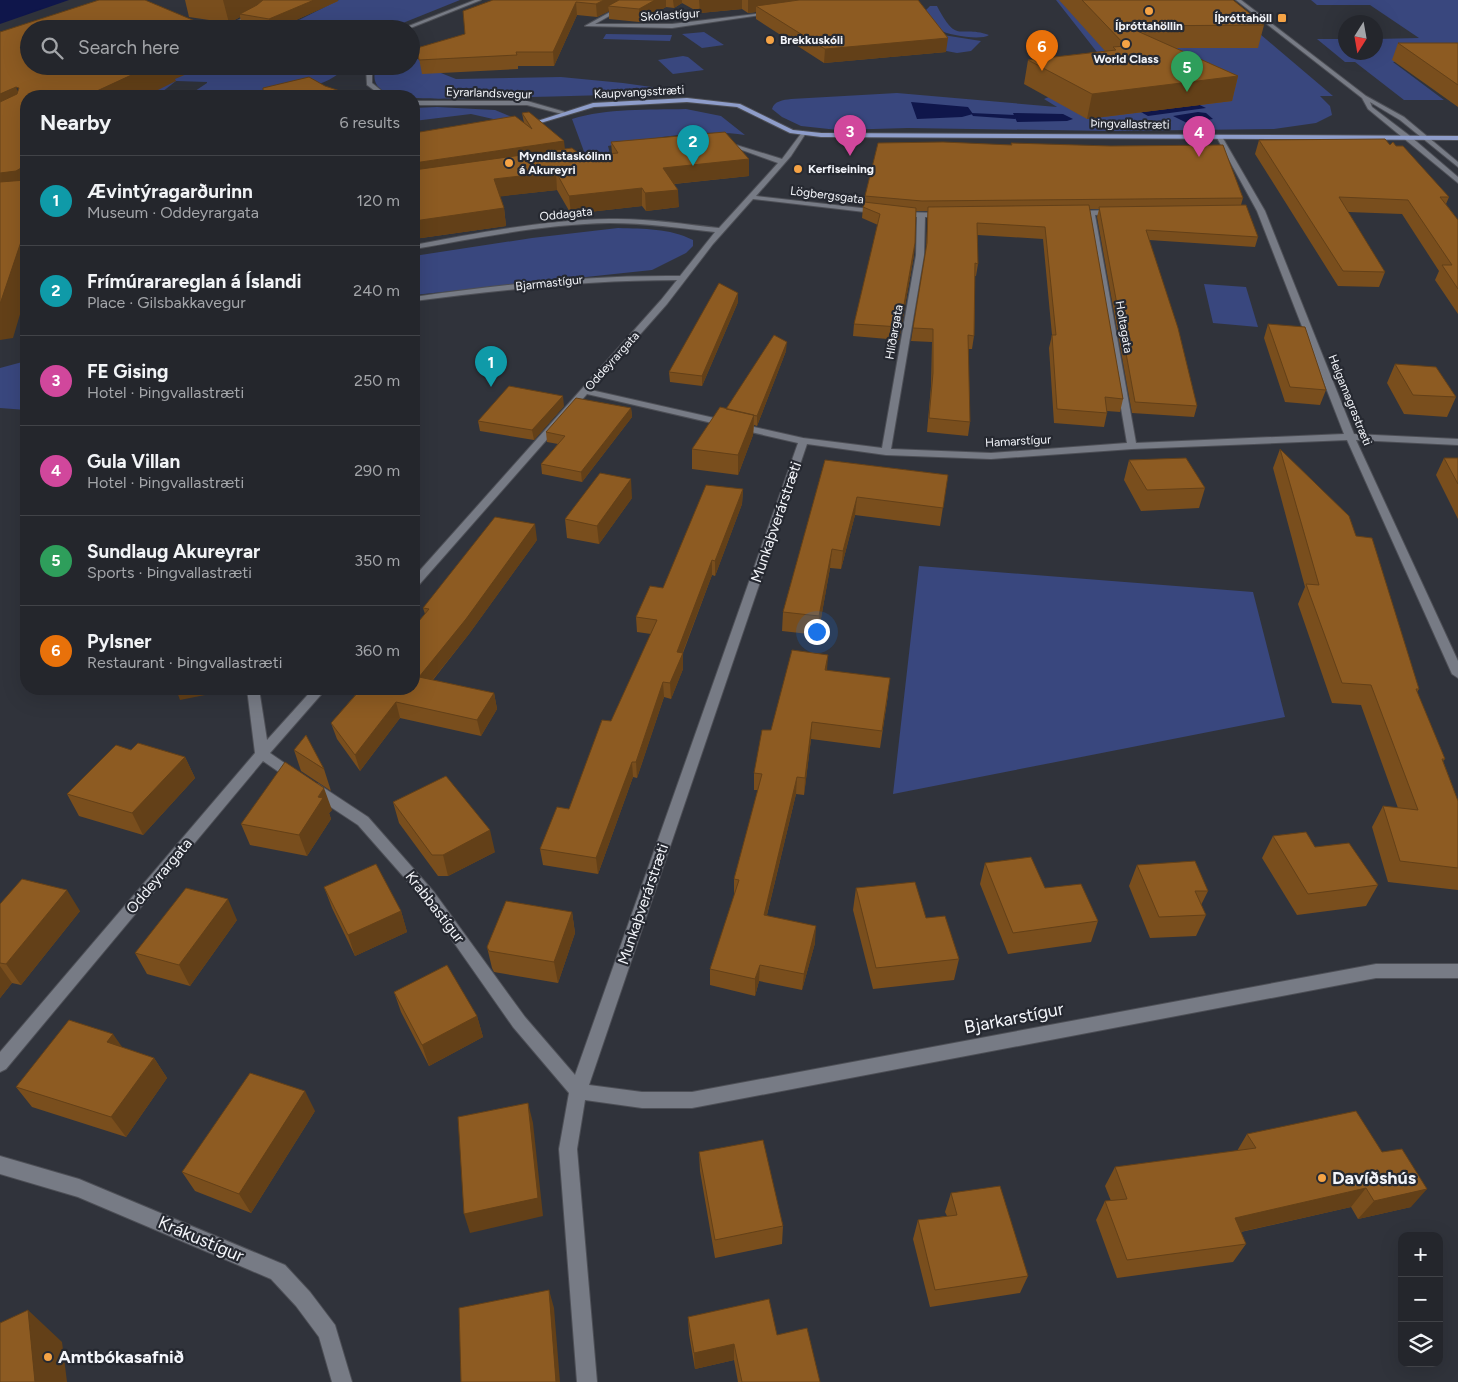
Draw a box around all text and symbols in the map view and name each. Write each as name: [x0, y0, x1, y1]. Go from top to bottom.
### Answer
marker: Íþróttahöllin: [1143, 5, 1155, 17]
street label: Skólastígur: [640, 6, 700, 24]
place label: Íþróttahöll: [1214, 11, 1272, 25]
marker: Íþróttahöll: [1276, 12, 1288, 24]
north arrow: [1338, 15, 1383, 60]
place label: Íþróttahöllin: [1115, 19, 1183, 33]
search box: [20, 20, 420, 75]
pin: 6: [1026, 30, 1058, 71]
place label: Brekkuskóli: [780, 33, 843, 47]
icon: search: [38, 34, 66, 62]
marker: Brekkuskóli: [764, 34, 776, 46]
text: Search here: [78, 36, 180, 59]
marker: World Class: [1120, 38, 1132, 50]
pin: 5: [1171, 51, 1203, 92]
place label: World Class: [1094, 52, 1159, 66]
street label: Kaupvangsstræti: [593, 83, 685, 101]
street label: Eyrarlandsvegur: [446, 85, 532, 101]
text: Nearby: [40, 110, 111, 135]
text: 6 results: [339, 113, 400, 132]
pin: 3: [834, 115, 866, 156]
street label: Þingvallastræti: [1090, 116, 1170, 132]
pin: 4: [1183, 116, 1215, 157]
pin: 2: [677, 125, 709, 166]
place label: Myndlistaskólinn á Akureyri: [519, 149, 612, 177]
marker: Myndlistaskólinn á Akureyri: [503, 157, 515, 169]
place label: Kerfiseining: [808, 162, 874, 176]
marker: Kerfiseining: [792, 163, 804, 175]
text: Ævintýragarðurinn: [87, 180, 253, 203]
street label: Lögbergsgata: [789, 184, 865, 206]
text: 1: [53, 191, 59, 210]
text: 120 m: [357, 191, 400, 210]
text: Museum · Oddeyrargata: [87, 203, 259, 222]
street label: Oddagata: [539, 204, 593, 224]
text: Frímúrarareglan á Íslandi: [87, 270, 302, 293]
street label: Bjarmastígur: [515, 272, 583, 294]
text: 2: [51, 281, 61, 300]
text: 240 m: [353, 281, 400, 300]
text: Place · Gilsbakkavegur: [87, 293, 246, 312]
street label: Holtagata: [1113, 300, 1135, 354]
street label: Hlíðargata: [882, 303, 906, 361]
street label: Oddeyrargata: [582, 329, 642, 393]
pin: 1: [475, 346, 507, 387]
street label: Helgamagrastræti: [1325, 352, 1375, 448]
text: FE Gising: [87, 360, 168, 383]
text: 3: [52, 371, 60, 390]
text: 250 m: [354, 371, 400, 390]
text: Hotel · Þingvallastræti: [87, 383, 244, 402]
street label: Hamarstígur: [985, 432, 1051, 450]
text: Gula Villan: [87, 450, 180, 473]
street label: Munkaþverárstræti: [747, 459, 805, 585]
text: 4: [51, 461, 61, 480]
text: 290 m: [354, 461, 400, 480]
text: Hotel · Þingvallastræti: [87, 473, 244, 492]
text: Sundlaug Akureyrar: [87, 540, 260, 563]
text: 5: [51, 551, 61, 570]
text: 350 m: [354, 551, 400, 570]
text: Sports · Þingvallastræti: [87, 563, 252, 582]
your location: [804, 619, 830, 645]
text: Pylsner: [87, 630, 151, 653]
text: 6: [51, 641, 61, 660]
text: 360 m: [354, 641, 400, 660]
text: Restaurant · Þingvallastræti: [87, 653, 282, 672]
street label: Oddeyrargata: [122, 835, 196, 917]
street label: Munkaþverárstræti: [614, 841, 672, 967]
street label: Krabbastígur: [402, 868, 468, 946]
street label: Bjarkarstígur: [962, 998, 1066, 1038]
place label: Davíðshús: [1332, 1167, 1417, 1189]
marker: Davíðshús: [1316, 1172, 1328, 1184]
street label: Krákustígur: [155, 1211, 247, 1267]
map controls: [1398, 1232, 1443, 1367]
button: +: [1398, 1232, 1443, 1277]
button: −: [1398, 1277, 1443, 1322]
button: layers: [1398, 1322, 1443, 1367]
place label: Amtbókasafnið: [58, 1346, 184, 1368]
marker: Amtbókasafnið: [42, 1351, 54, 1363]

